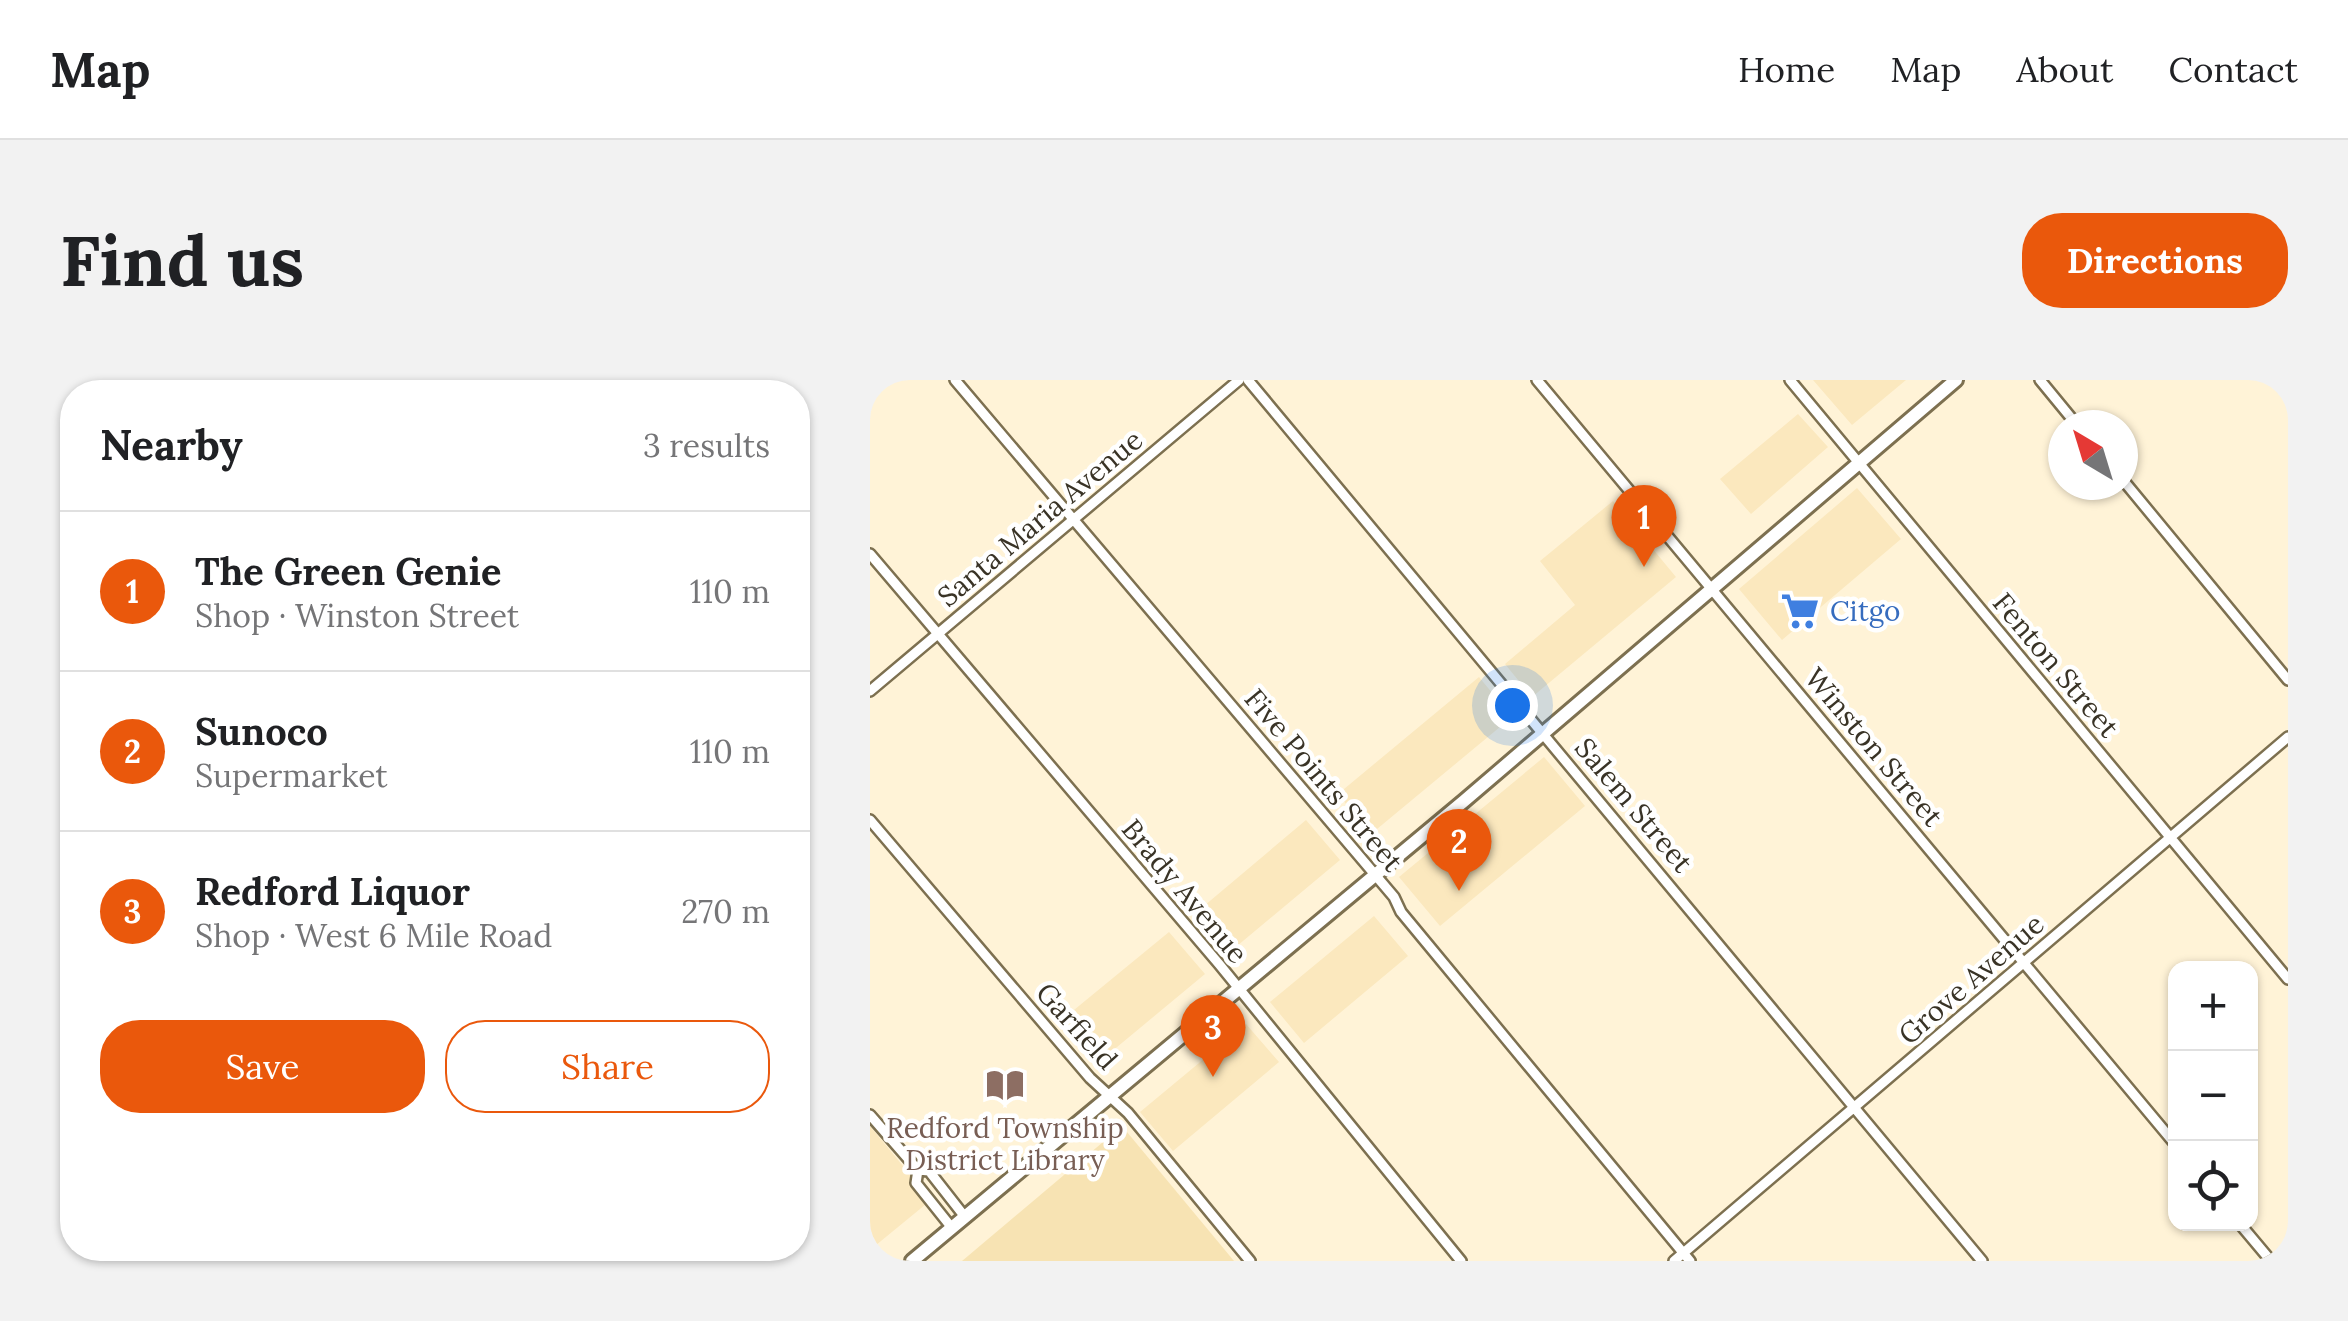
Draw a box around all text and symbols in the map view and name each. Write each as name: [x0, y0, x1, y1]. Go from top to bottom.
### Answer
text: Map: [50, 39, 150, 100]
text: Home: [1738, 47, 1835, 92]
text: Map: [1890, 47, 1961, 92]
text: About: [2016, 47, 2114, 92]
text: Contact: [2169, 47, 2298, 92]
button: Directions: [2022, 213, 2288, 308]
text: Find us: [60, 216, 304, 305]
north arrow: [2048, 410, 2138, 500]
text: Nearby: [100, 418, 243, 472]
street label: Santa Maria Avenue: [930, 422, 1150, 614]
text: 3 results: [643, 425, 770, 466]
pin: 1: [1612, 484, 1676, 567]
text: The Green Genie: [195, 547, 501, 595]
text: 1: [126, 571, 139, 612]
text: 110 m: [690, 571, 770, 612]
street label: Fenton Street: [1985, 585, 2127, 745]
supermarket icon: Citgo: [1779, 590, 1821, 632]
place label: Citgo: [1830, 593, 1900, 629]
text: Shop · Winston Street: [195, 595, 519, 636]
street label: Winston Street: [1797, 660, 1951, 834]
your location: [1487, 680, 1538, 731]
street label: Five Points Street: [1237, 681, 1411, 879]
text: Sunoco: [195, 707, 328, 755]
street label: Salem Street: [1567, 730, 1701, 880]
text: 2: [124, 731, 141, 772]
text: 110 m: [690, 731, 770, 772]
text: Supermarket: [195, 755, 388, 796]
pin: 2: [1426, 808, 1492, 891]
street label: Brady Avenue: [1114, 812, 1256, 970]
text: Redford Liquor: [195, 867, 470, 915]
text: 3: [124, 891, 141, 932]
text: 270 m: [681, 891, 770, 932]
street label: Grove Avenue: [1891, 906, 2051, 1052]
text: Shop · West 6 Mile Road: [195, 915, 553, 956]
map controls: [2168, 961, 2258, 1231]
button: +: [2168, 961, 2258, 1051]
street label: Garfield: [1029, 975, 1125, 1077]
pin: 3: [1180, 994, 1246, 1077]
button: Save: [100, 1020, 425, 1113]
button: Share: [445, 1020, 770, 1113]
button: −: [2168, 1051, 2258, 1141]
library icon: Redford Township District Library: [984, 1064, 1026, 1106]
place label: Redford Township District Library: [886, 1110, 1124, 1178]
button: locate: [2168, 1141, 2258, 1231]

